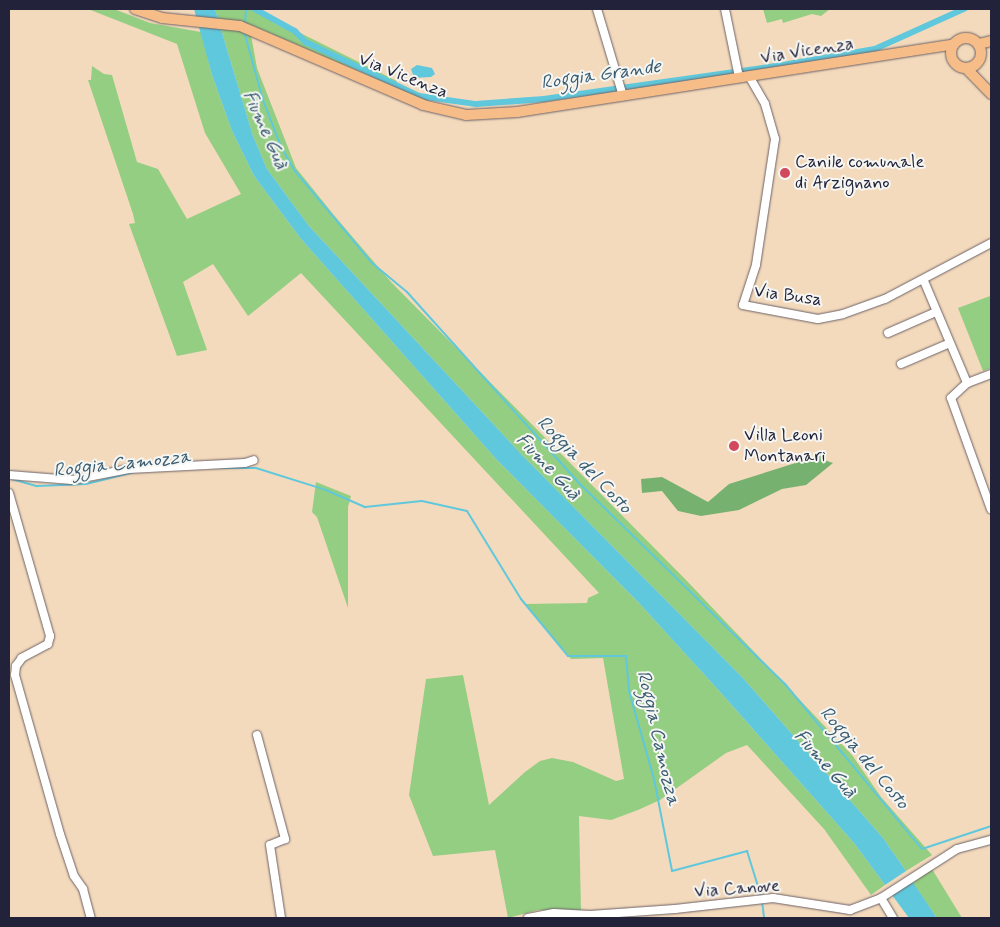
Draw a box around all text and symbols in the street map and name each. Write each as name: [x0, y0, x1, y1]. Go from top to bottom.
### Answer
street label: Via Vicenza: [758, 33, 856, 69]
street label: Via Vicenza: [355, 48, 451, 104]
water label: Roggia Grande: [540, 55, 662, 95]
water label: Fiume Guà: [238, 87, 292, 173]
place label: Canile comunale di Arzignano: [795, 152, 924, 194]
marker: Canile comunale di Arzignano: [779, 167, 791, 179]
street label: Via Busa: [754, 281, 822, 311]
water label: Roggia del Costo: [531, 411, 637, 519]
place label: Villa Leoni Montanari: [744, 425, 826, 468]
water label: Fiume Guà: [511, 429, 585, 505]
marker: Villa Leoni Montanari: [728, 440, 740, 452]
water label: Roggia Camozza: [52, 445, 192, 483]
water label: Roggia Camozza: [631, 668, 685, 808]
water label: Roggia del Costo: [814, 701, 914, 815]
water label: Fiume Guà: [789, 725, 861, 803]
street label: Via Canove: [694, 875, 780, 903]

